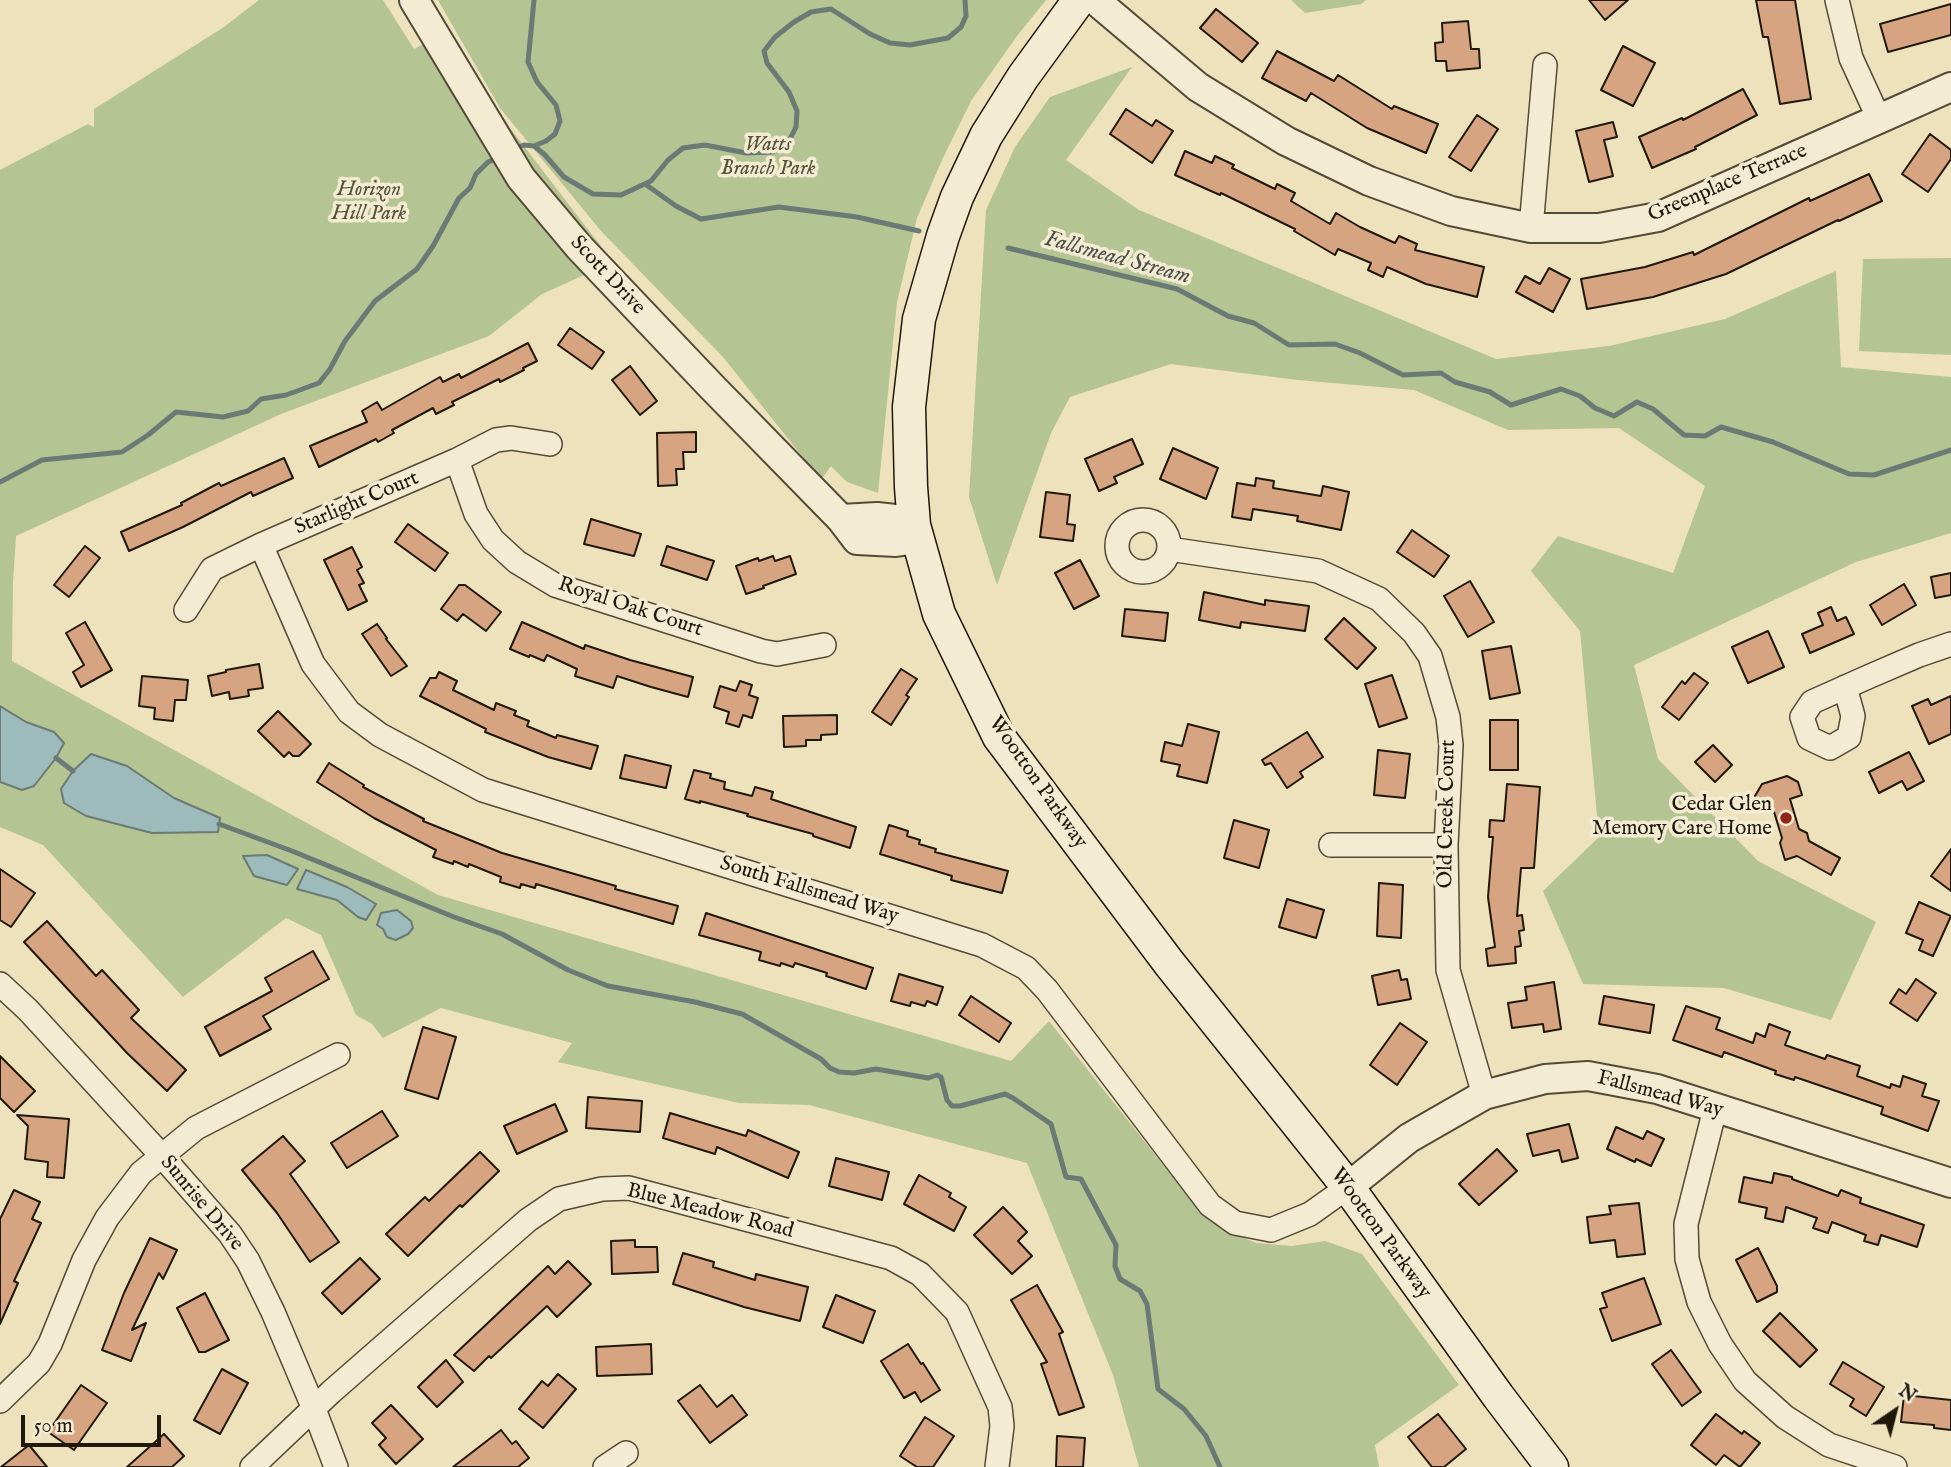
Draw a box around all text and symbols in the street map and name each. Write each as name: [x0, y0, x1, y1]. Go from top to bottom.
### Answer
park label: Watts Branch Park: [721, 133, 815, 183]
street label: Greenplace Terrace: [1645, 139, 1811, 229]
park label: Horizon Hill Park: [332, 178, 406, 228]
water label: Fallsmead Stream: [1041, 226, 1193, 292]
street label: Scott Drive: [564, 231, 650, 321]
street label: Starlight Court: [291, 467, 423, 541]
street label: Royal Oak Court: [554, 573, 706, 643]
street label: Wootton Parkway: [982, 712, 1092, 854]
street label: Old Creek Court: [1434, 739, 1462, 889]
place label: Cedar Glen Memory Care Home: [1592, 793, 1772, 843]
marker: Cedar Glen Memory Care Home: [1778, 810, 1794, 826]
street label: South Fallsmead Way: [717, 852, 901, 930]
street label: Fallsmead Way: [1594, 1066, 1726, 1124]
street label: Sunrise Drive: [154, 1151, 248, 1257]
street label: Wootton Parkway: [1324, 1164, 1436, 1304]
street label: Blue Meadow Road: [624, 1179, 796, 1245]
north arrow: [1860, 1376, 1930, 1446]
text: N: [1893, 1379, 1921, 1408]
scale bar: [24, 1400, 164, 1444]
text: 50 m: [34, 1413, 73, 1440]

